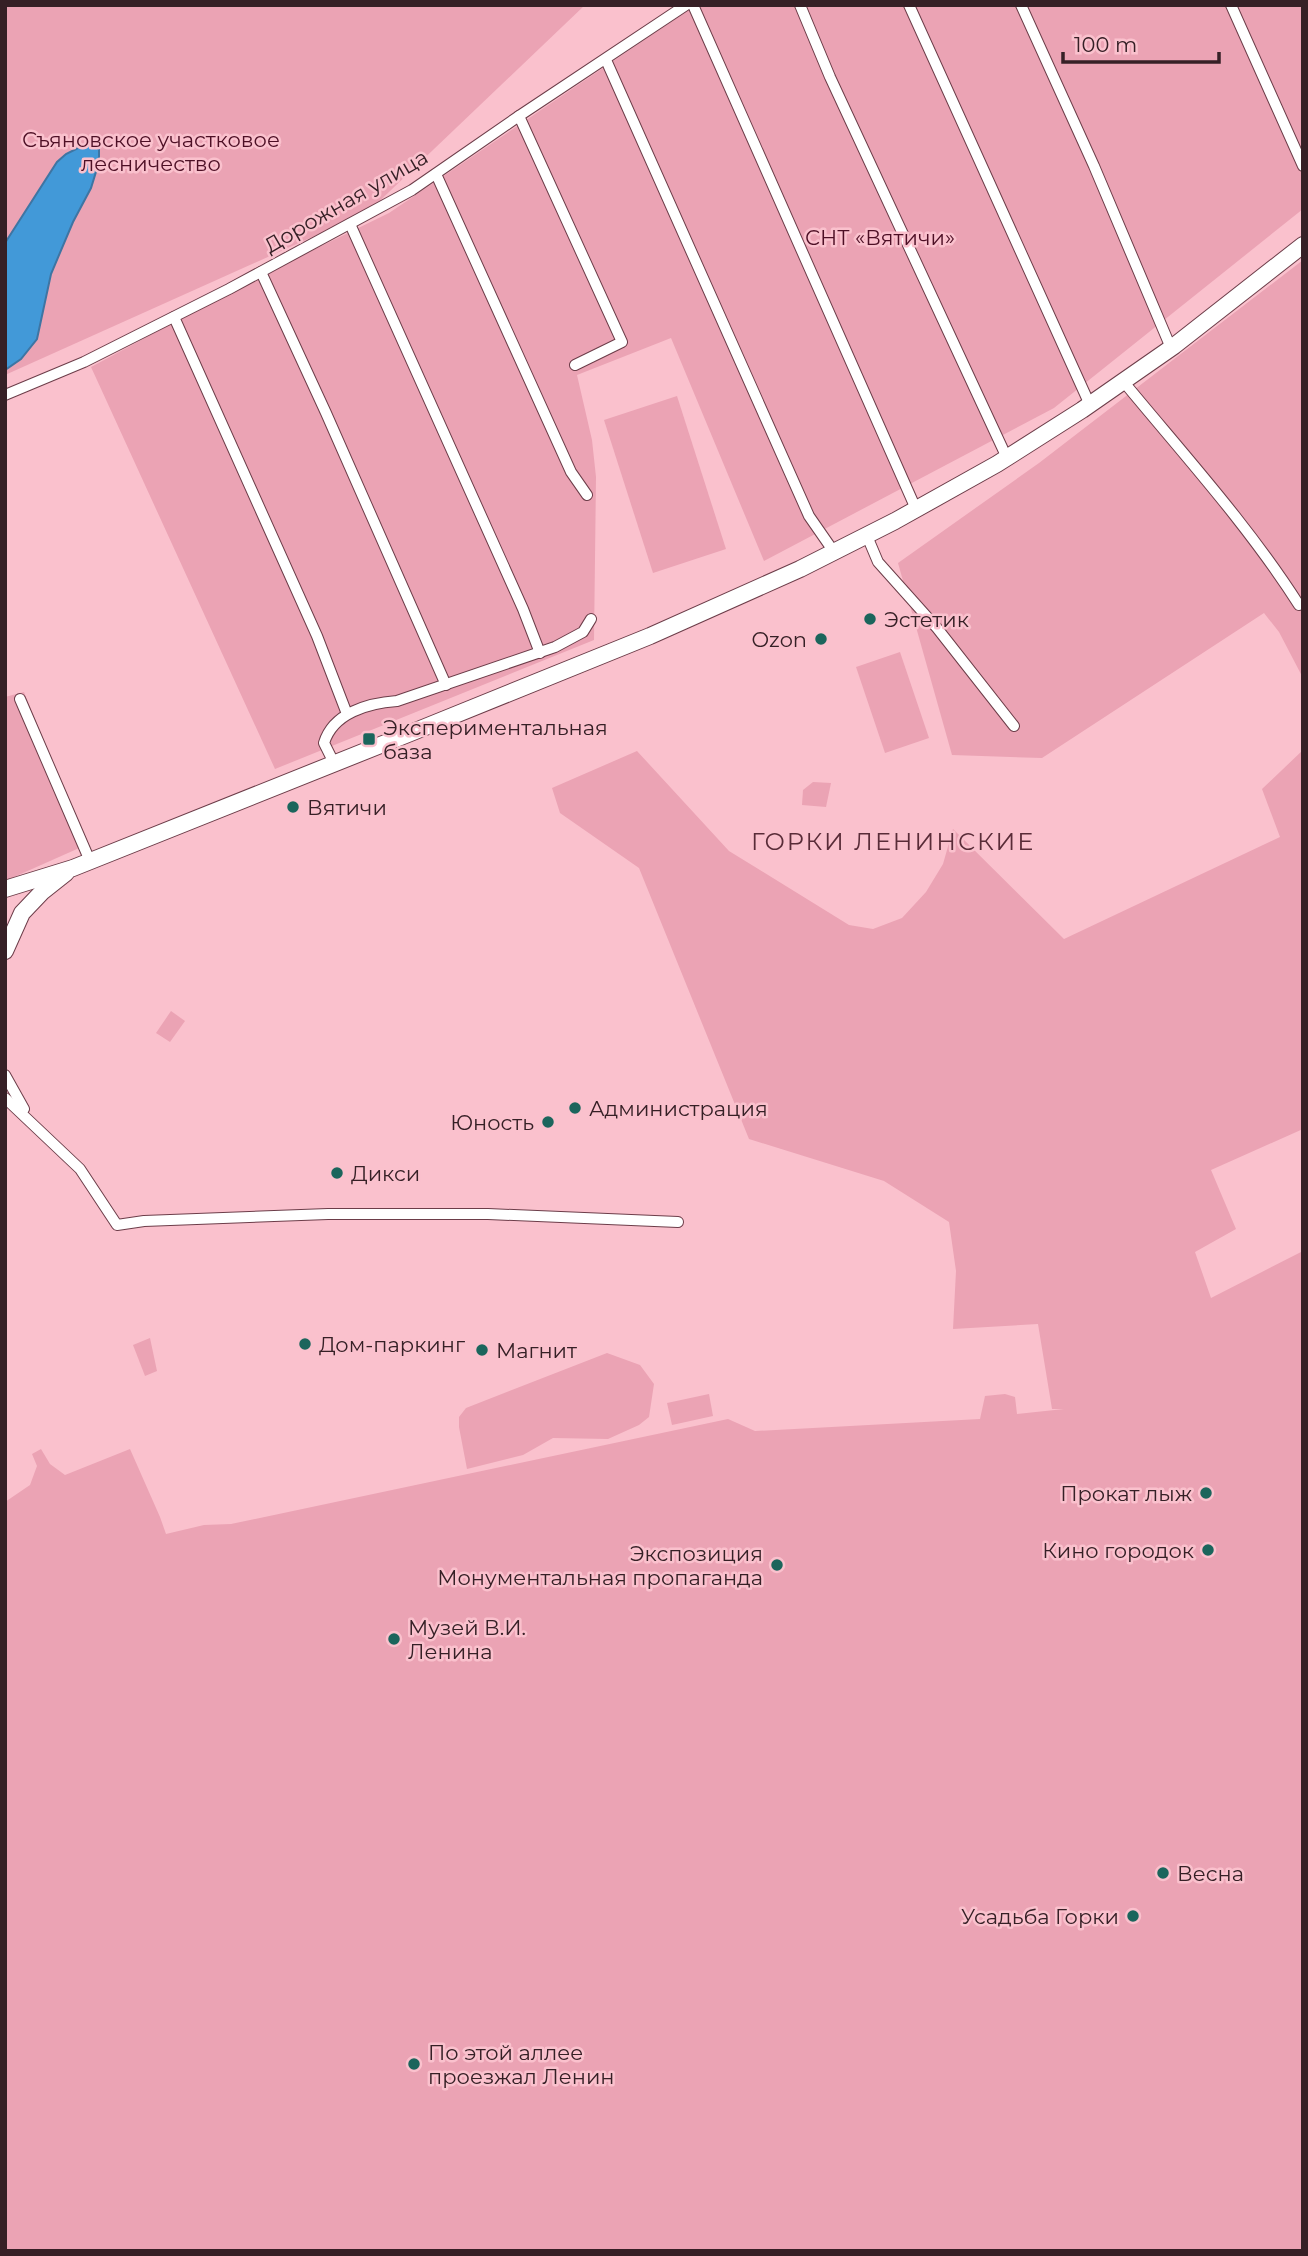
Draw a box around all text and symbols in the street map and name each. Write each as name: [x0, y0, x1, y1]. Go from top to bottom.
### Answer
scale bar: [1063, 21, 1219, 65]
text: 100 m: [1074, 32, 1137, 57]
park label: Съяновское участковое лесничество: [22, 127, 280, 176]
street label: Дорожная улица: [260, 144, 432, 258]
park label: СНТ «Вятичи»: [805, 225, 955, 250]
place label: Эстетик: [884, 607, 969, 632]
marker: Эстетик: [862, 611, 878, 627]
place label: Ozon: [751, 627, 807, 652]
marker: Ozon: [813, 631, 829, 647]
place label: Экспериментальная база: [383, 715, 608, 764]
marker: Экспериментальная база: [361, 731, 377, 747]
place label: Вятичи: [307, 795, 387, 820]
marker: Вятичи: [285, 799, 301, 815]
district label: ГОРКИ ЛЕНИНСКИЕ: [751, 827, 1035, 856]
place label: Администрация: [589, 1096, 768, 1121]
marker: Администрация: [567, 1100, 583, 1116]
place label: Юность: [450, 1110, 534, 1135]
marker: Юность: [540, 1114, 556, 1130]
place label: Дикси: [351, 1161, 420, 1186]
marker: Дикси: [329, 1165, 345, 1181]
place label: Дом-паркинг: [319, 1332, 465, 1357]
marker: Дом-паркинг: [297, 1336, 313, 1352]
place label: Магнит: [496, 1338, 577, 1363]
marker: Магнит: [474, 1342, 490, 1358]
place label: Прокат лыж: [1060, 1481, 1192, 1506]
marker: Прокат лыж: [1198, 1485, 1214, 1501]
place label: Кино городок: [1042, 1538, 1194, 1563]
place label: Экспозиция Монументальная пропаганда: [437, 1541, 763, 1590]
marker: Кино городок: [1200, 1542, 1216, 1558]
marker: Экспозиция Монументальная пропаганда: [769, 1557, 785, 1573]
place label: Музей В.И. Ленина: [408, 1615, 526, 1664]
marker: Музей В.И. Ленина: [386, 1631, 402, 1647]
place label: Весна: [1177, 1861, 1244, 1886]
marker: Весна: [1155, 1865, 1171, 1881]
place label: Усадьба Горки: [961, 1904, 1119, 1929]
marker: Усадьба Горки: [1125, 1908, 1141, 1924]
place label: По этой аллее проезжал Ленин: [428, 2040, 615, 2089]
marker: По этой аллее проезжал Ленин: [406, 2056, 422, 2072]

